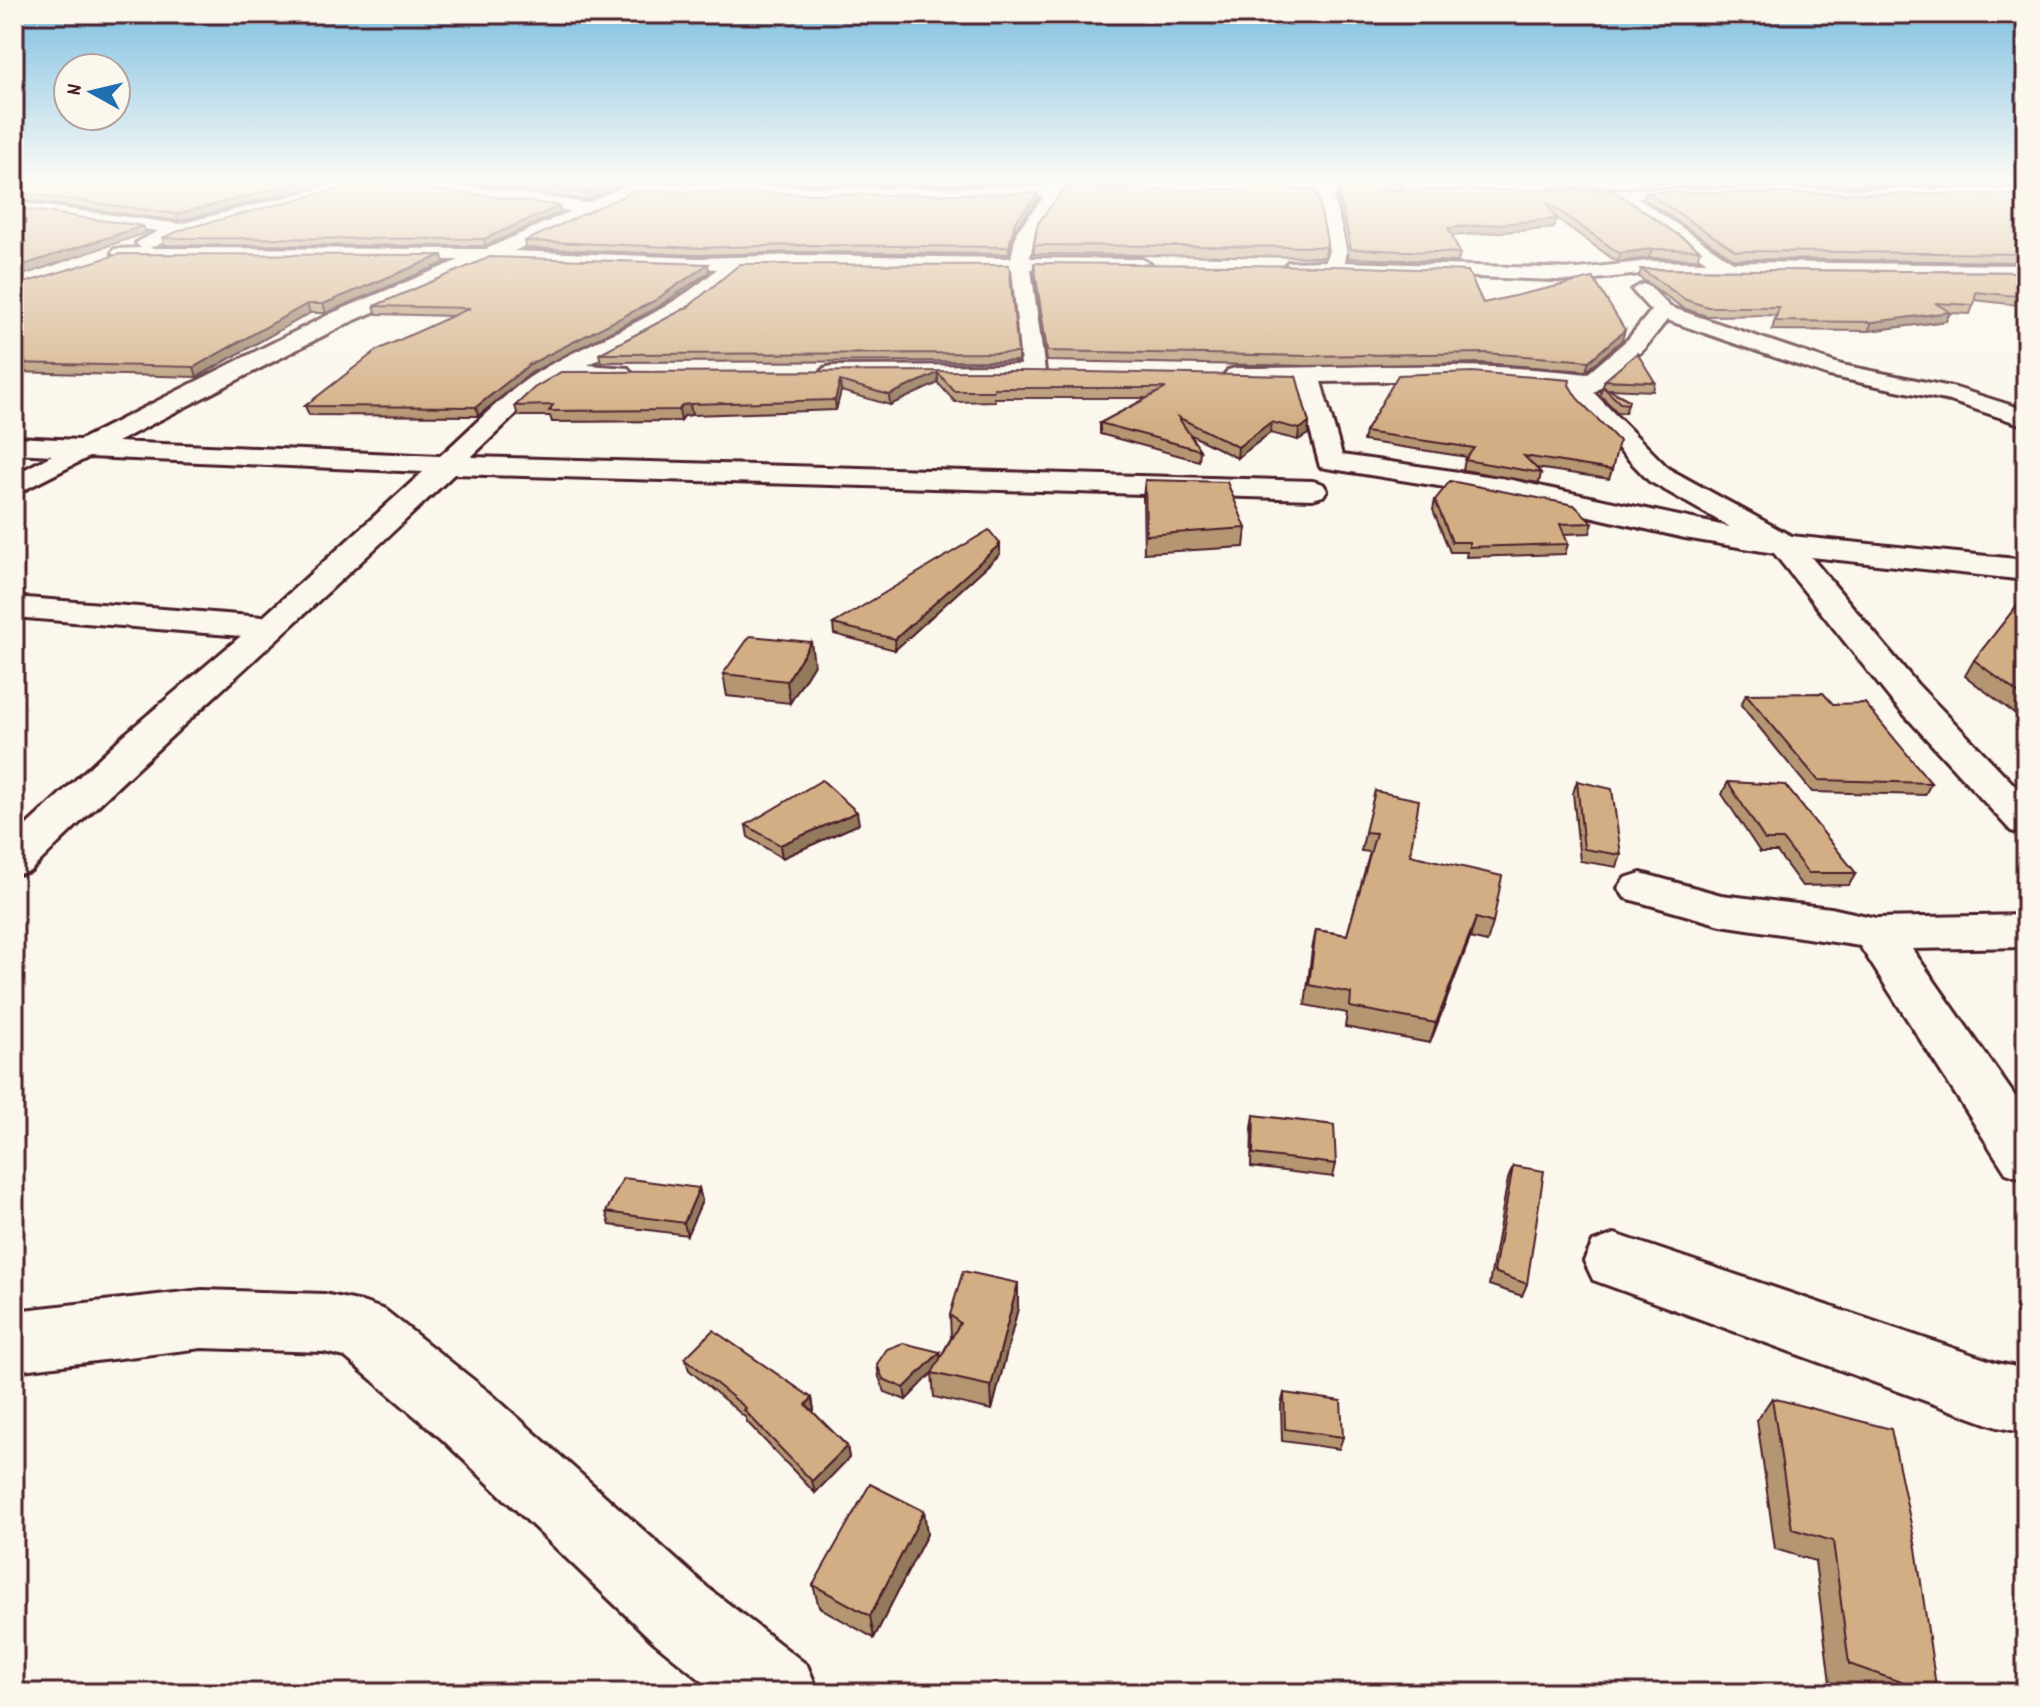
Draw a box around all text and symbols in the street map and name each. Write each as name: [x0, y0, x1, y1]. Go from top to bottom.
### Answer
north arrow: [52, 52, 132, 132]
text: N: [60, 82, 92, 97]

